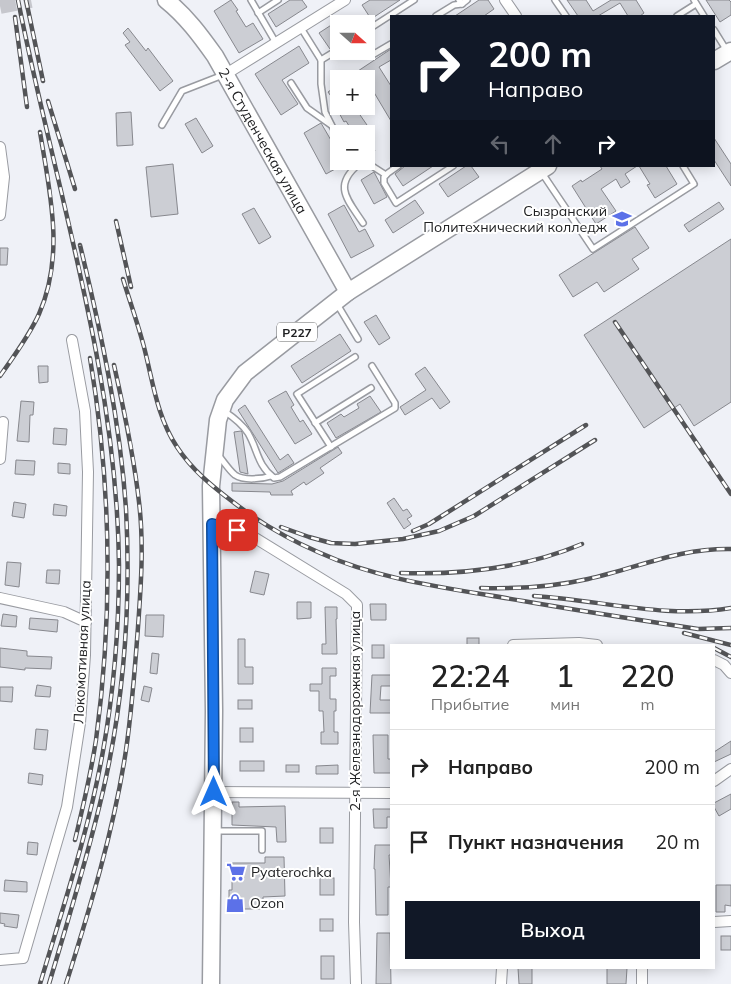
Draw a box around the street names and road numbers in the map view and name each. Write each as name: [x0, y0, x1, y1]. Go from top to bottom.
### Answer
street label: 2-я Студенческая улица: [214, 65, 311, 217]
road number: Р227: [277, 322, 317, 342]
street label: Локомотивная улица: [69, 580, 95, 724]
street label: 2-я Железнодорожная улица: [346, 611, 364, 811]

